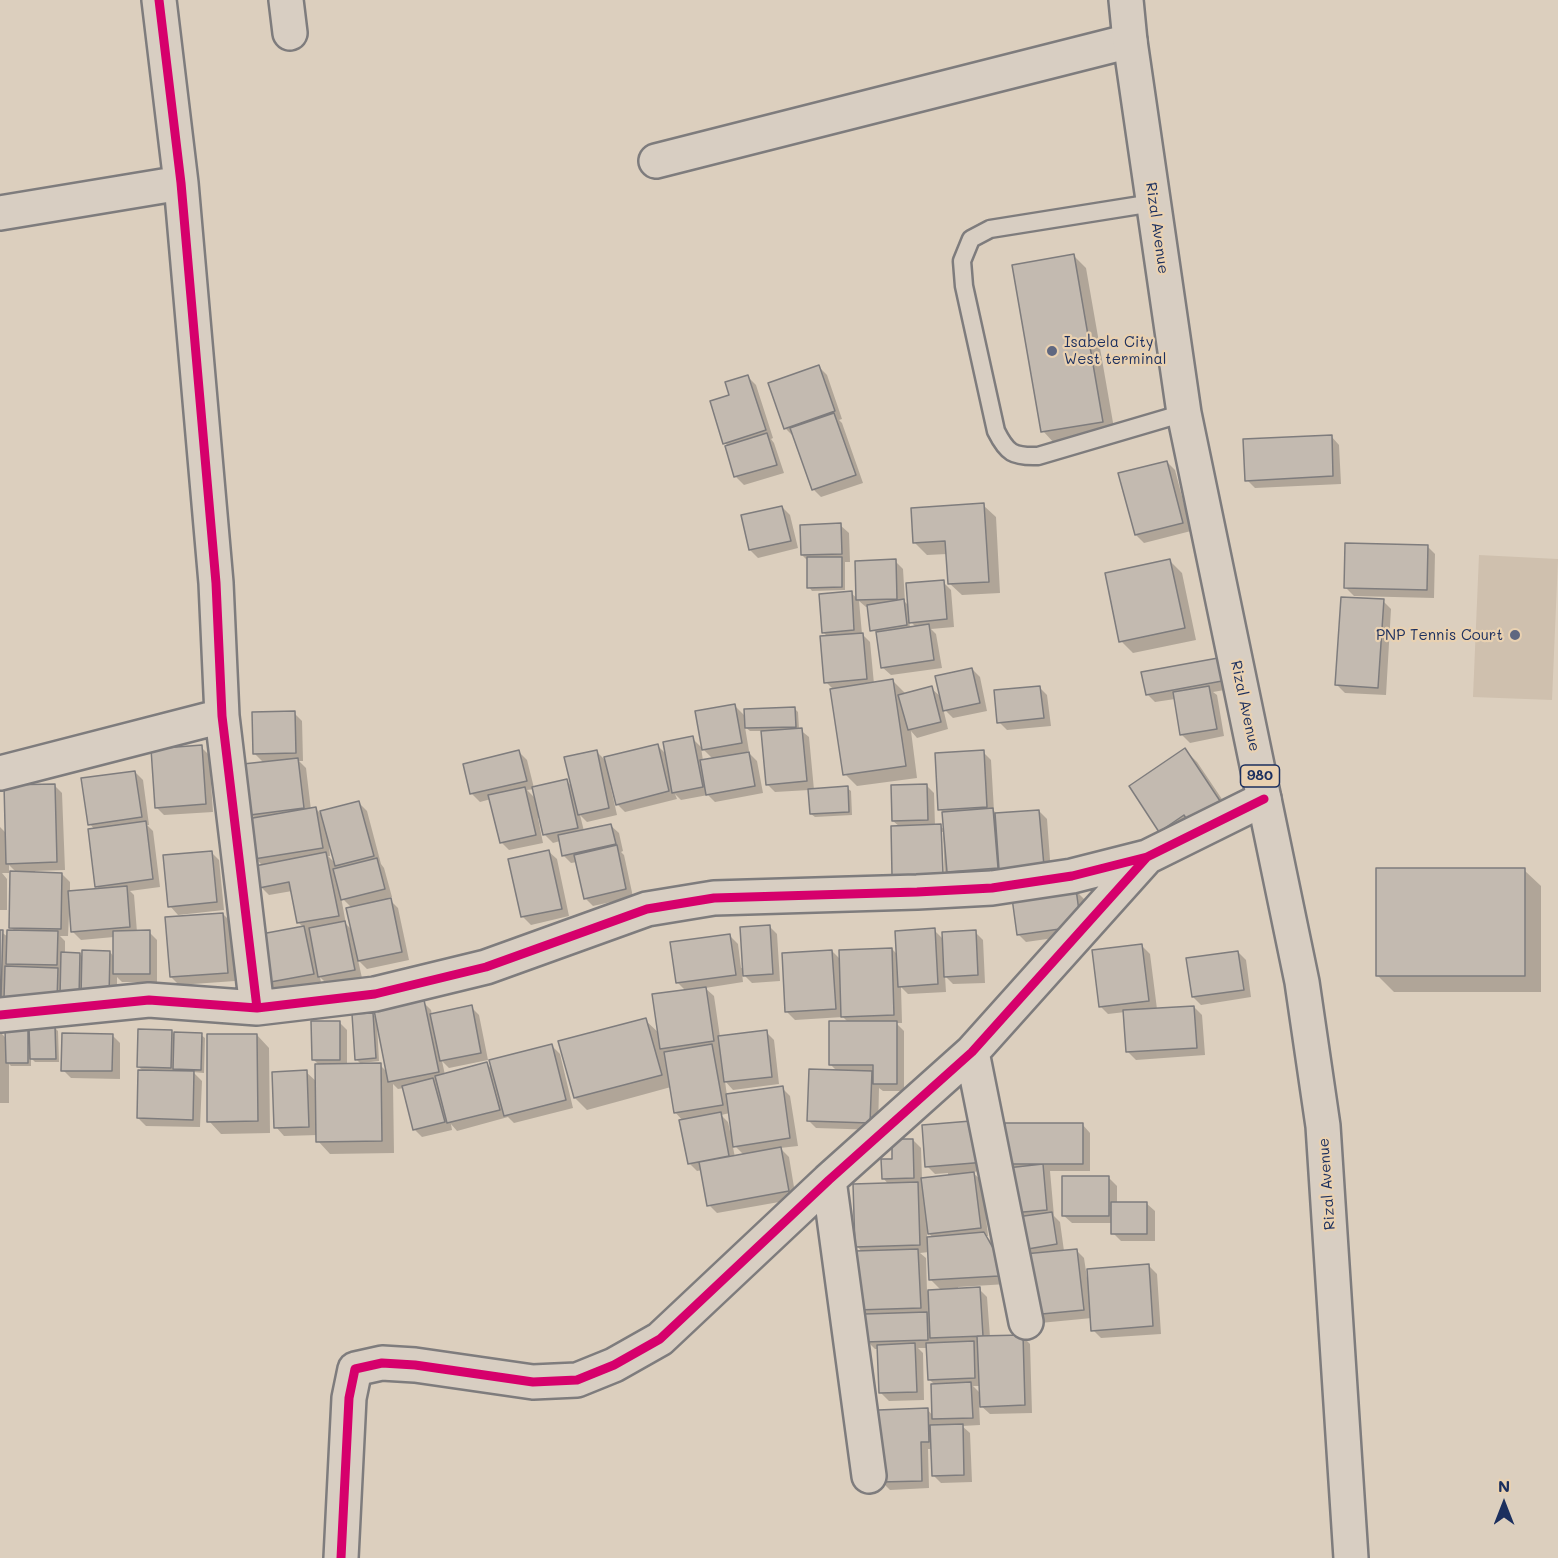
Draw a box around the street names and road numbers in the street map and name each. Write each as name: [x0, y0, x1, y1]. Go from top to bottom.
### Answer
street label: Rizal Avenue: [1142, 181, 1172, 275]
street label: Rizal Avenue: [1227, 659, 1263, 753]
road number: 980: [1240, 765, 1280, 787]
street label: Rizal Avenue: [1315, 1137, 1339, 1231]

